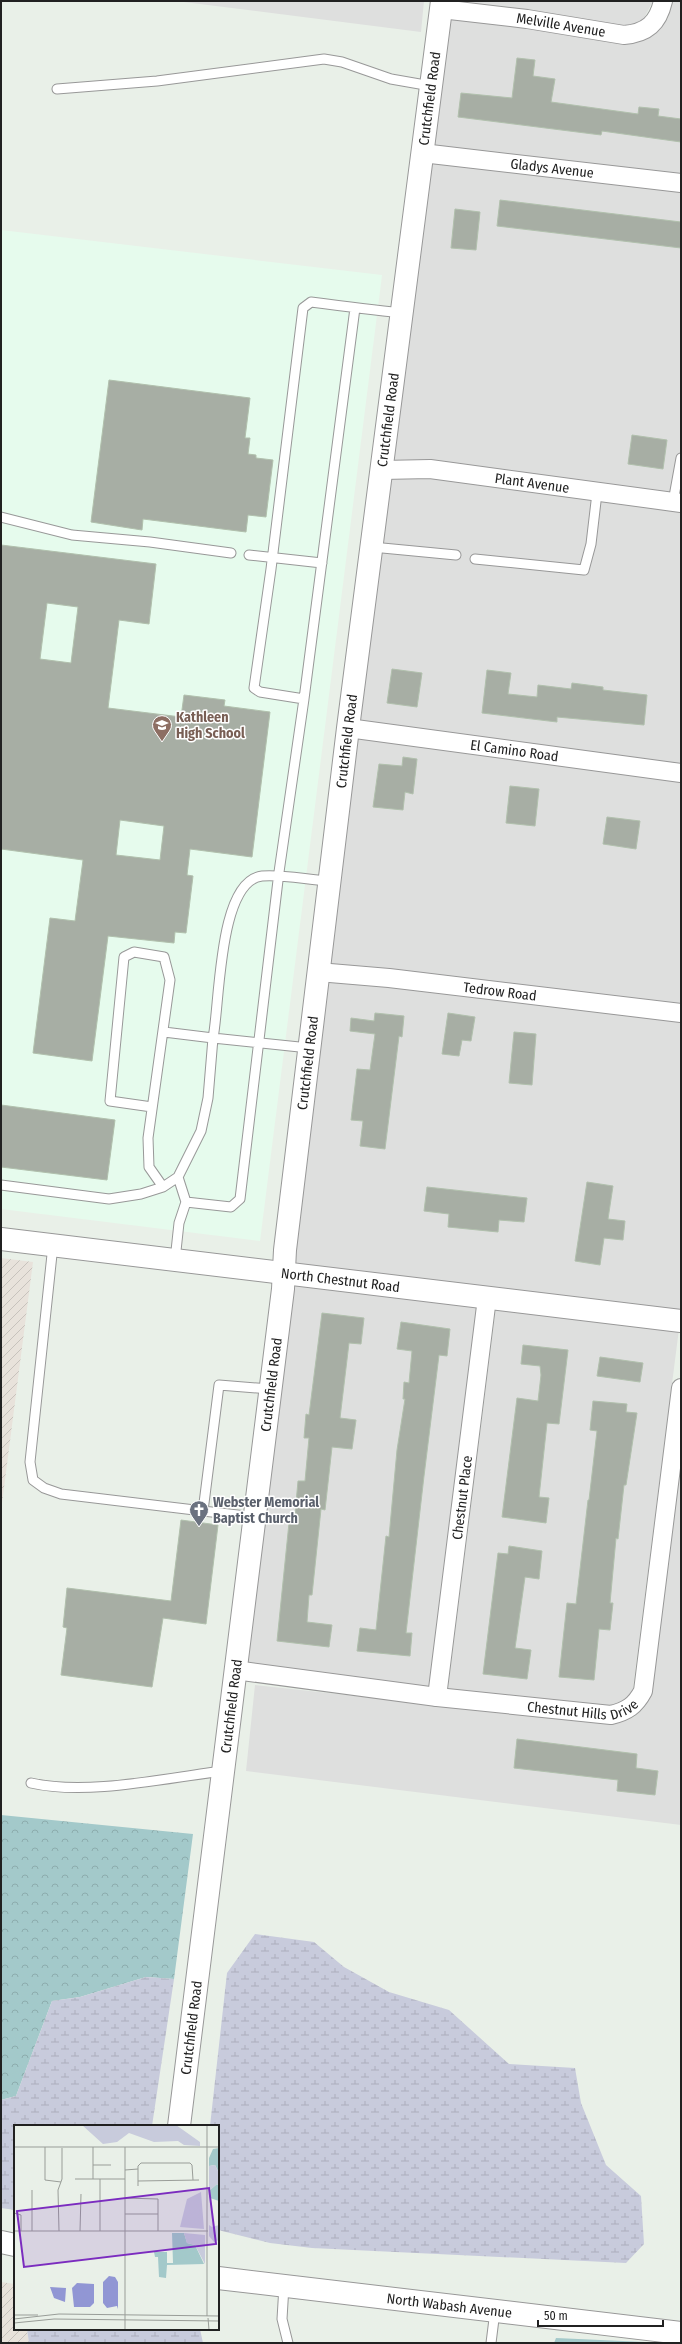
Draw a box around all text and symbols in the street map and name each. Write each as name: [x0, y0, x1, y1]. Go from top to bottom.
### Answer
street label: Melville Avenue: [516, 9, 607, 40]
street label: Crutchfield Road: [415, 50, 444, 147]
street label: Gladys Avenue: [510, 155, 595, 181]
street label: Crutchfield Road: [373, 372, 402, 468]
street label: Plant Avenue: [494, 469, 570, 496]
street label: Crutchfield Road: [332, 693, 361, 789]
place label: Kathleen High School: [176, 709, 245, 742]
school or university icon: Kathleen High School: [151, 714, 173, 742]
street label: El Camino Road: [469, 736, 560, 765]
street label: Tedrow Road: [462, 978, 537, 1004]
street label: Crutchfield Road: [293, 1015, 322, 1111]
street label: North Chestnut Road: [280, 1264, 401, 1296]
street label: Crutchfield Road: [257, 1337, 285, 1433]
street label: Chestnut Place: [448, 1454, 476, 1541]
place label: Webster Memorial Baptist Church: [213, 1494, 319, 1527]
church icon: Webster Memorial Baptist Church: [188, 1499, 210, 1527]
street label: Crutchfield Road: [217, 1658, 245, 1754]
street label: Chestnut Hills Drive: [526, 1696, 642, 1723]
street label: Crutchfield Road: [177, 1980, 205, 2076]
inset map: [14, 2125, 219, 2330]
street label: North Wabash Avenue: [386, 2290, 513, 2321]
scale bar: [538, 2302, 663, 2328]
text: 50 m: [544, 2309, 568, 2323]

